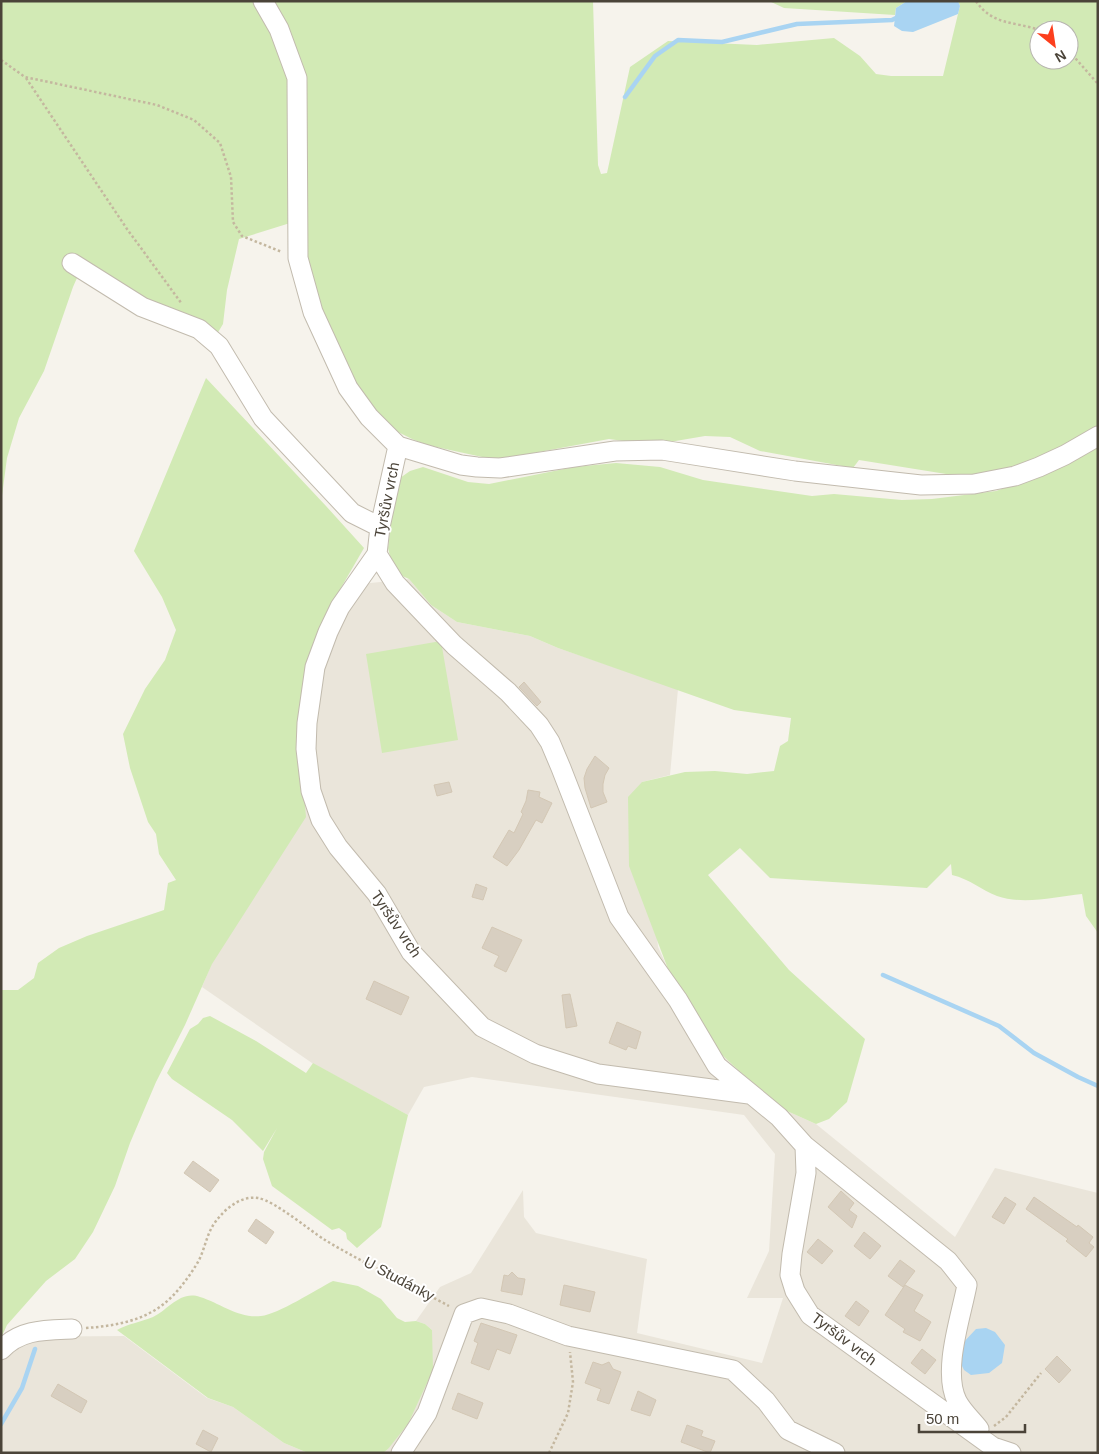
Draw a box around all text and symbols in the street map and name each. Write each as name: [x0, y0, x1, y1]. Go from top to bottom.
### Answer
north arrow: [1029, 20, 1079, 70]
text: N: [1052, 47, 1069, 66]
street label: Tyršův vrch: [371, 461, 402, 539]
street label: Tyršův vrch: [368, 887, 425, 960]
street label: U Studánky: [361, 1253, 438, 1304]
street label: Tyršův vrch: [809, 1309, 880, 1368]
scale bar: [919, 1402, 1025, 1434]
text: 50 m: [926, 1410, 959, 1427]

